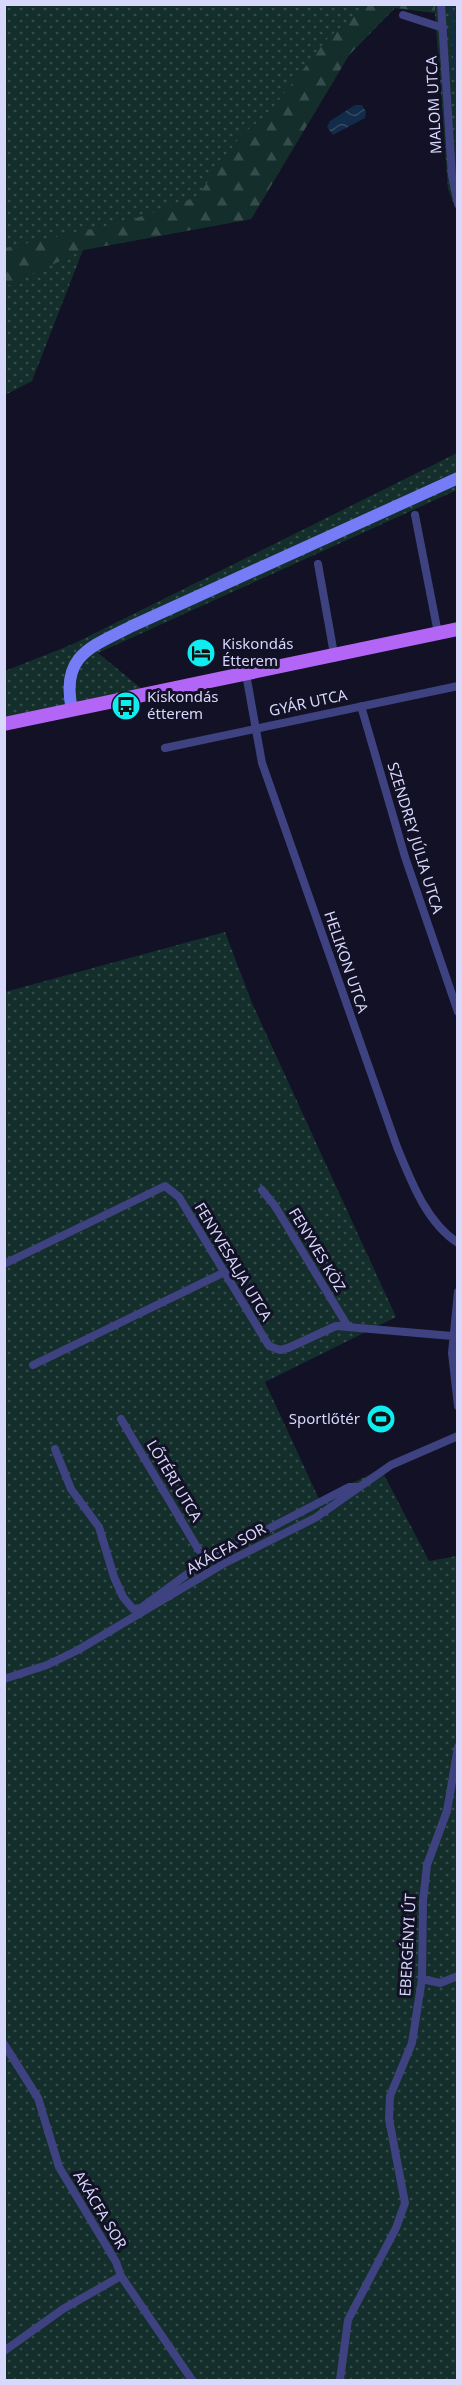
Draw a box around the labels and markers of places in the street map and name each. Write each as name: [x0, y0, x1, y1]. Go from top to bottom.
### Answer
place label: Kiskondás Étterem: [222, 633, 294, 670]
hotel icon: Kiskondás Étterem: [185, 637, 217, 669]
place label: Kiskondás étterem: [147, 686, 219, 723]
bus stop icon: Kiskondás étterem: [110, 690, 142, 722]
sports icon: Sportlőtér: [365, 1403, 397, 1435]
place label: Sportlőtér: [289, 1408, 360, 1428]

